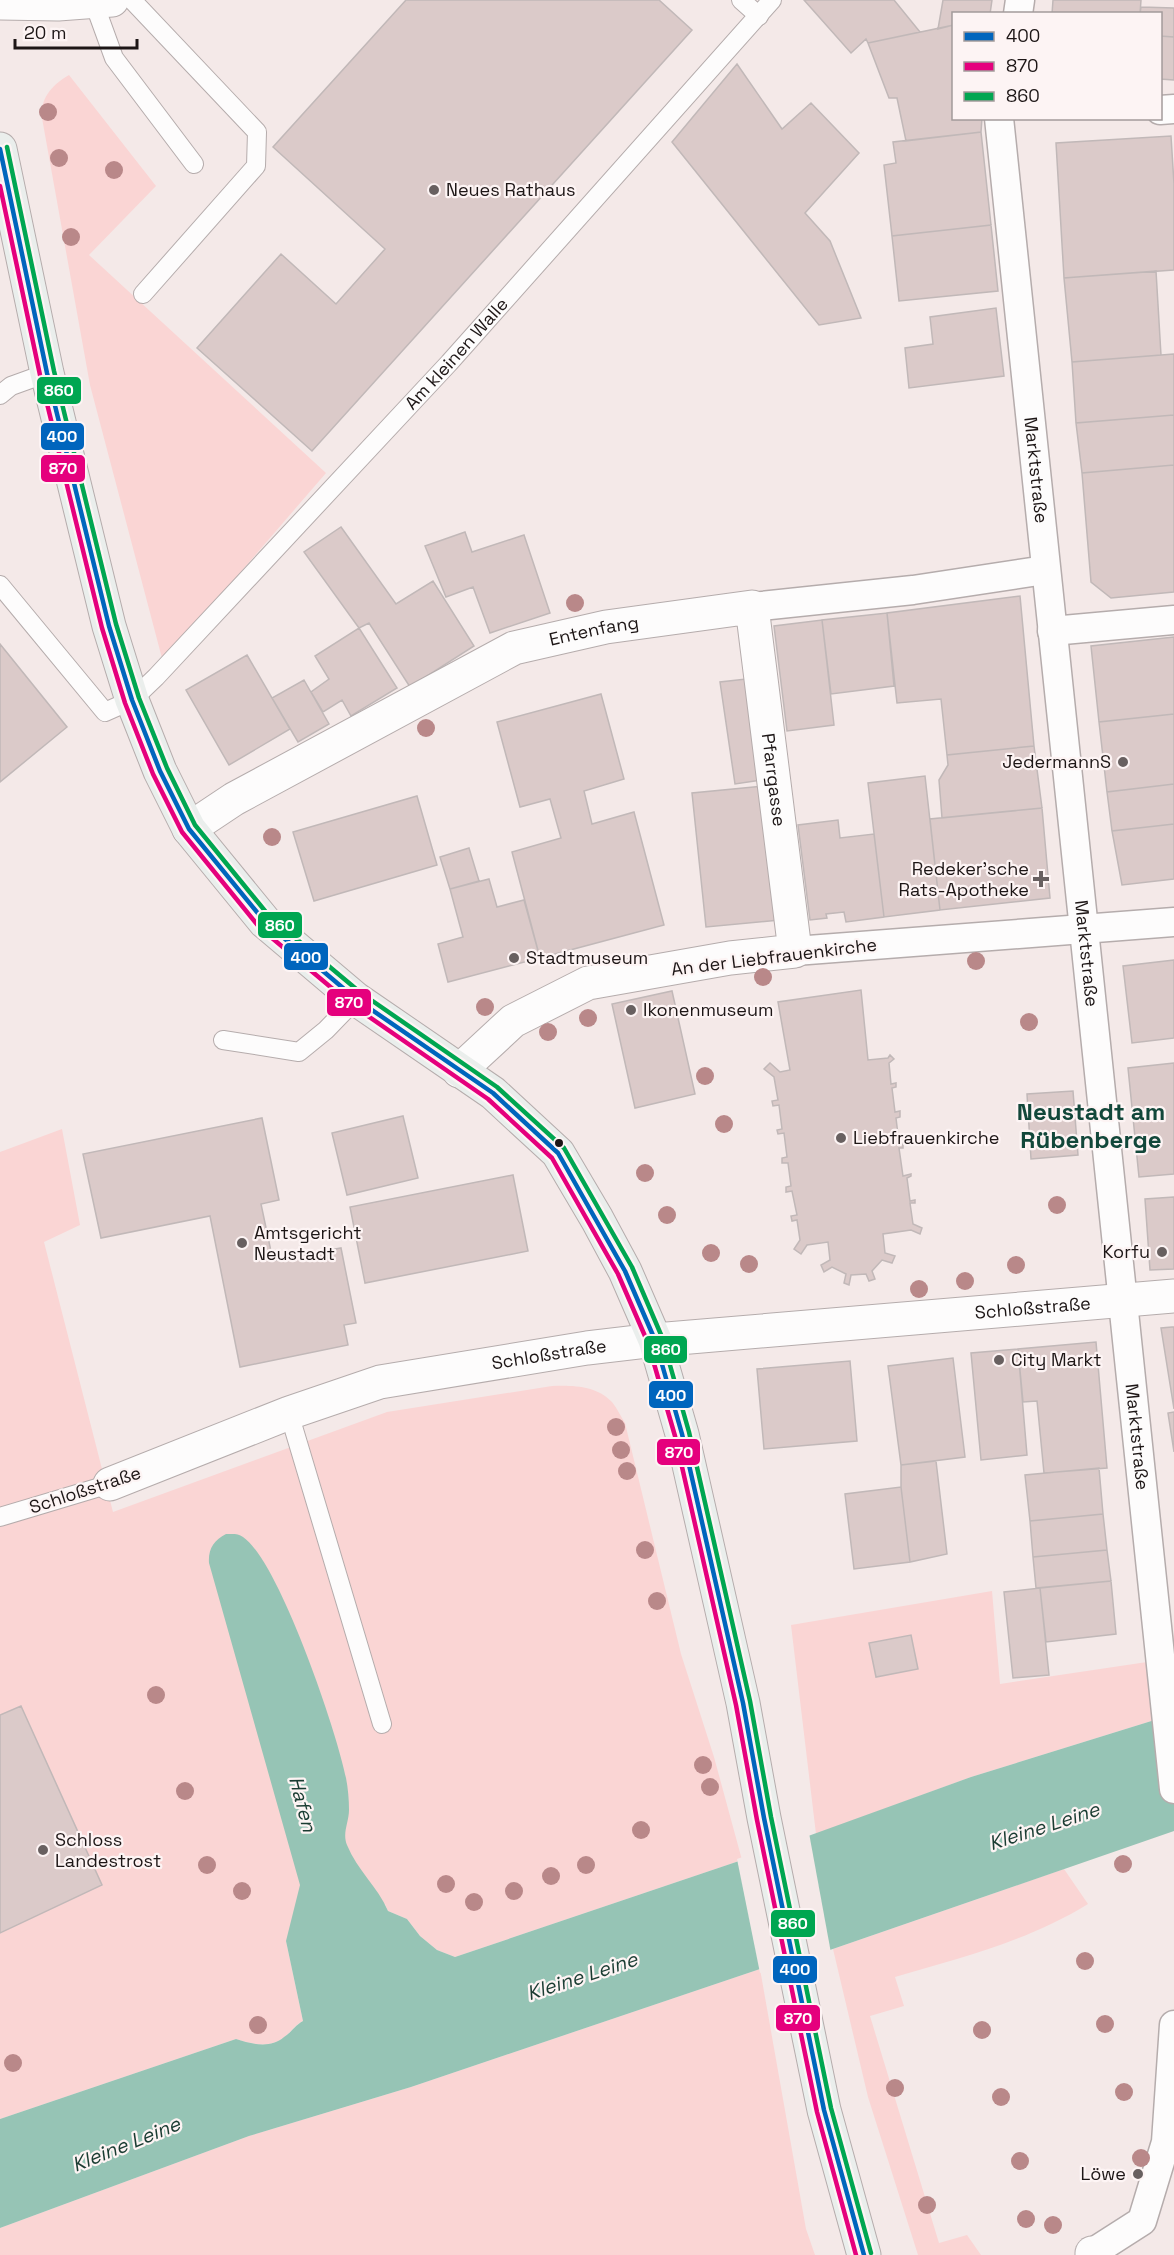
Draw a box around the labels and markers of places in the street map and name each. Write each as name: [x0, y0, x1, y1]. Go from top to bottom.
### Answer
place label: Neues Rathaus: [446, 178, 575, 201]
marker: Neues Rathaus: [427, 183, 441, 197]
place label: JedermannS: [1002, 750, 1111, 773]
marker: JedermannS: [1116, 755, 1130, 769]
place label: Redeker'sche Rats-Apotheke: [899, 857, 1029, 901]
marker: Redeker'sche Rats-Apotheke: [1034, 872, 1048, 886]
place label: Stadtmuseum: [526, 946, 648, 969]
marker: Stadtmuseum: [507, 951, 521, 965]
place label: Ikonenmuseum: [643, 998, 773, 1021]
marker: Ikonenmuseum: [624, 1003, 638, 1017]
place label: Liebfrauenkirche: [853, 1126, 999, 1149]
marker: Liebfrauenkirche: [834, 1131, 848, 1145]
unlabelled marker: [553, 1137, 565, 1149]
place label: Amtsgericht Neustadt: [254, 1221, 362, 1265]
marker: Amtsgericht Neustadt: [235, 1236, 249, 1250]
place label: Korfu: [1103, 1240, 1150, 1263]
marker: Korfu: [1155, 1245, 1169, 1259]
place label: City Markt: [1011, 1348, 1102, 1371]
marker: City Markt: [992, 1353, 1006, 1367]
place label: Schloss Landestrost: [55, 1828, 161, 1872]
marker: Schloss Landestrost: [36, 1843, 50, 1857]
place label: Löwe: [1080, 2162, 1126, 2185]
marker: Löwe: [1131, 2167, 1145, 2181]

